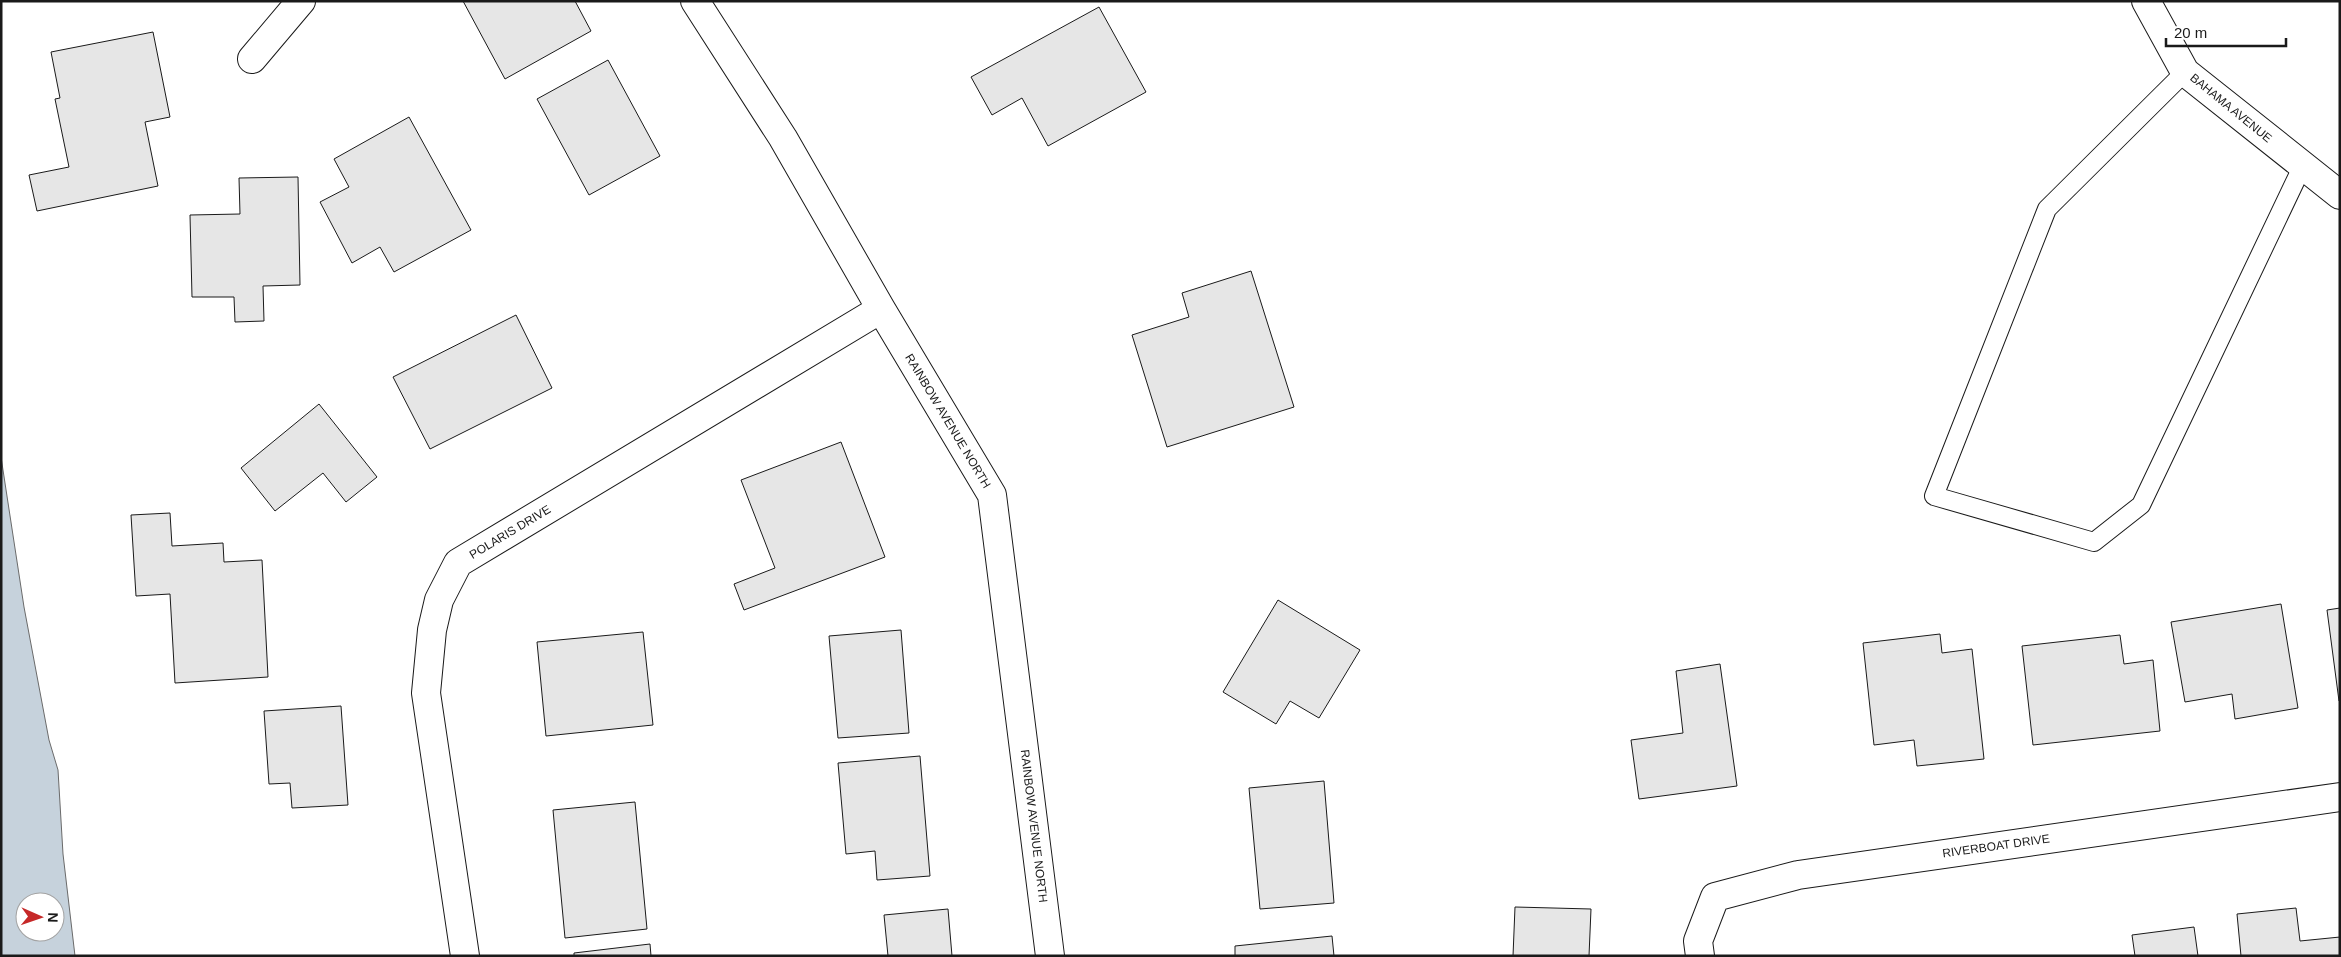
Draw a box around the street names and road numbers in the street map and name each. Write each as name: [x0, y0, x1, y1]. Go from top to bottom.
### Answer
street label: BAHAMA AVENUE: [2187, 71, 2275, 145]
street label: RAINBOW AVENUE NORTH: [902, 351, 994, 491]
street label: POLARIS DRIVE: [467, 502, 553, 562]
street label: RAINBOW AVENUE NORTH: [1018, 749, 1050, 903]
street label: RIVERBOAT DRIVE: [1941, 832, 2051, 860]

